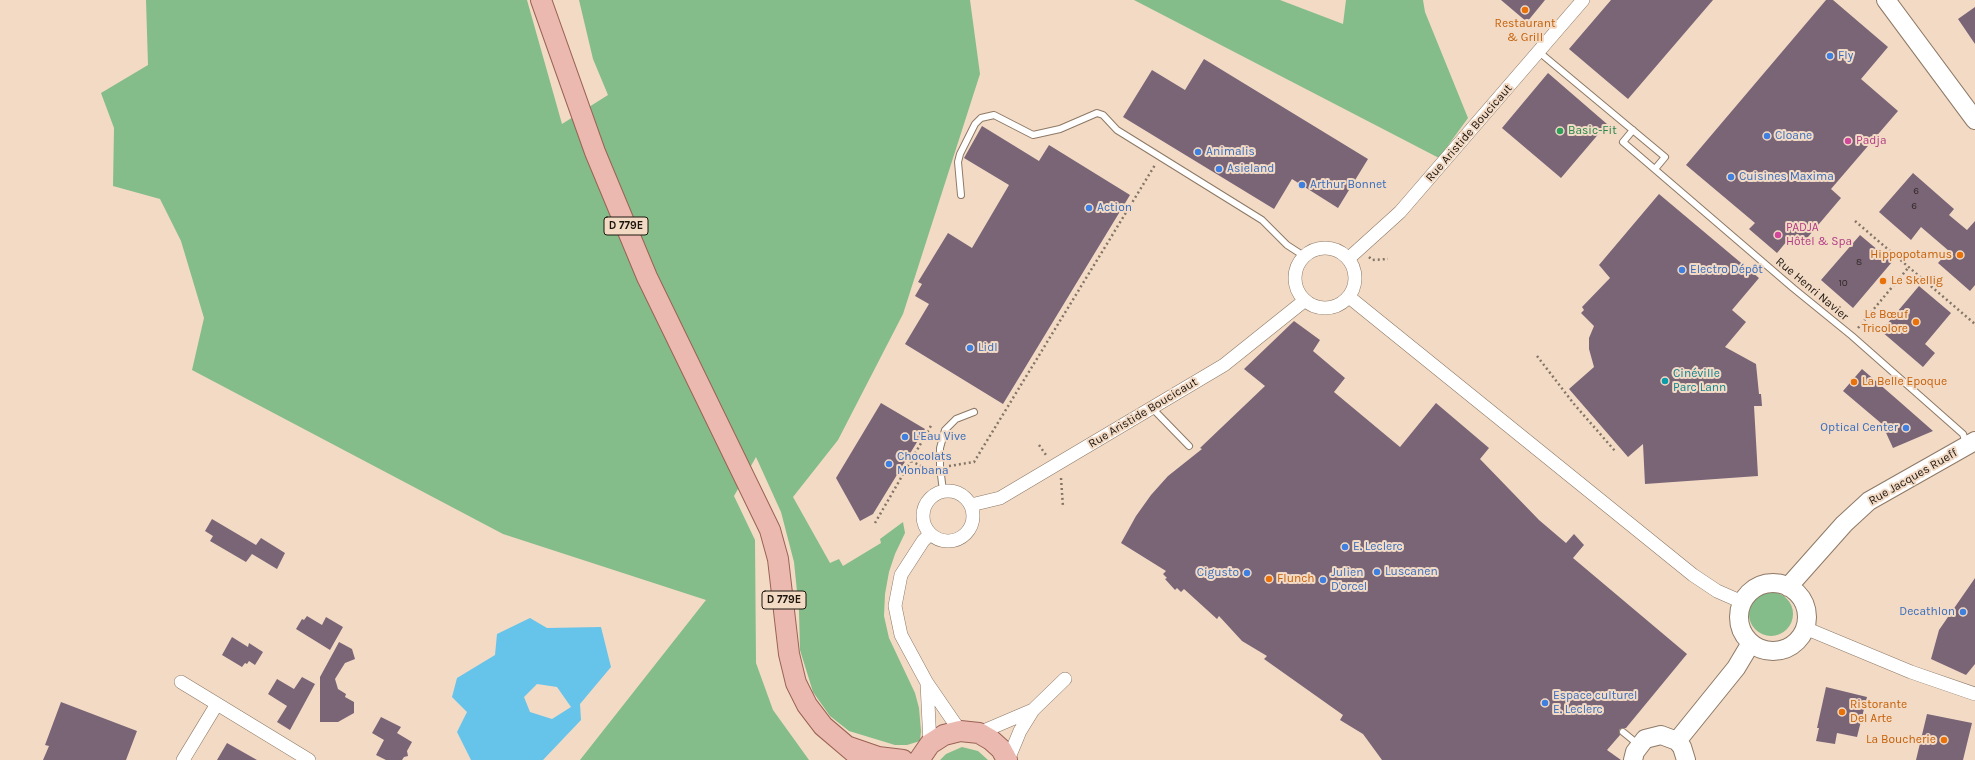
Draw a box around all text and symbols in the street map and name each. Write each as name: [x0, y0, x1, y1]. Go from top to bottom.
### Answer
marker: Restaurant & Grill: [1520, 5, 1530, 15]
place label: Restaurant & Grill: [1495, 17, 1555, 45]
place label: Fly: [1838, 49, 1853, 63]
marker: Fly: [1825, 51, 1835, 61]
street label: Rue Aristide Boucicaut: [1423, 81, 1515, 185]
place label: Basic-Fit: [1568, 124, 1617, 138]
marker: Basic-Fit: [1555, 126, 1565, 136]
place label: Cloane: [1775, 129, 1812, 143]
marker: Cloane: [1762, 131, 1772, 141]
place label: Padja: [1856, 134, 1887, 148]
marker: Padja: [1843, 136, 1853, 146]
place label: Animalis: [1206, 145, 1255, 159]
marker: Animalis: [1193, 147, 1203, 157]
place label: Asieland: [1227, 162, 1274, 176]
marker: Asieland: [1214, 164, 1224, 174]
place label: Cuisines Maxima: [1739, 170, 1834, 184]
marker: Cuisines Maxima: [1726, 172, 1736, 182]
place label: Arthur Bonnet: [1310, 178, 1387, 192]
marker: Arthur Bonnet: [1297, 180, 1307, 190]
house number: 6: [1913, 185, 1919, 197]
house number: 6: [1911, 200, 1917, 212]
place label: Action: [1097, 201, 1132, 215]
marker: Action: [1084, 203, 1094, 213]
road number: D 779E: [604, 217, 648, 235]
place label: PADJA Hôtel & Spa: [1786, 221, 1852, 249]
marker: PADJA Hôtel & Spa: [1773, 230, 1783, 240]
place label: Hippopotamus: [1870, 248, 1952, 262]
marker: Hippopotamus: [1955, 250, 1965, 260]
street label: Rue Henri Navier: [1773, 254, 1851, 324]
house number: 8: [1856, 256, 1862, 268]
place label: Electro Dépôt: [1690, 263, 1763, 277]
marker: Electro Dépôt: [1677, 265, 1687, 275]
place label: Le Skellig: [1891, 274, 1943, 288]
marker: Le Skellig: [1878, 276, 1888, 286]
house number: 10: [1838, 277, 1848, 289]
place label: Le Bœuf Tricolore: [1862, 308, 1908, 336]
marker: Le Bœuf Tricolore: [1911, 317, 1921, 327]
place label: Lidl: [978, 341, 998, 355]
marker: Lidl: [965, 343, 975, 353]
place label: Cinéville Parc Lann: [1673, 367, 1726, 395]
street label: Rue Aristide Boucicaut: [1086, 375, 1200, 451]
place label: La Belle Epoque: [1862, 375, 1947, 389]
marker: Cinéville Parc Lann: [1660, 376, 1670, 386]
marker: La Belle Epoque: [1849, 377, 1859, 387]
place label: Optical Center: [1820, 421, 1898, 435]
marker: Optical Center: [1901, 423, 1911, 433]
place label: L'Eau Vive: [913, 430, 966, 444]
marker: L'Eau Vive: [900, 432, 910, 442]
street label: Rue Jacques Rueff: [1866, 446, 1960, 508]
place label: Chocolats Monbana: [897, 450, 952, 478]
marker: Chocolats Monbana: [884, 459, 894, 469]
place label: E. Leclerc: [1353, 540, 1403, 554]
marker: E. Leclerc: [1340, 542, 1350, 552]
place label: Luscanen: [1385, 565, 1438, 579]
place label: Cigusto: [1197, 566, 1239, 580]
place label: Julien D'orcel: [1331, 566, 1367, 594]
marker: Luscanen: [1372, 567, 1382, 577]
marker: Cigusto: [1242, 568, 1252, 578]
place label: Flunch: [1277, 572, 1315, 586]
marker: Flunch: [1264, 574, 1274, 584]
marker: Julien D'orcel: [1318, 575, 1328, 585]
road number: D 779E: [762, 591, 806, 609]
place label: Decathlon: [1899, 605, 1955, 619]
marker: Decathlon: [1958, 607, 1968, 617]
place label: Espace culturel E. Leclerc: [1553, 689, 1637, 717]
marker: Espace culturel E. Leclerc: [1540, 698, 1550, 708]
place label: Ristorante Del Arte: [1850, 698, 1907, 726]
marker: Ristorante Del Arte: [1837, 707, 1847, 717]
place label: La Boucherie: [1866, 733, 1936, 747]
marker: La Boucherie: [1939, 735, 1949, 745]

